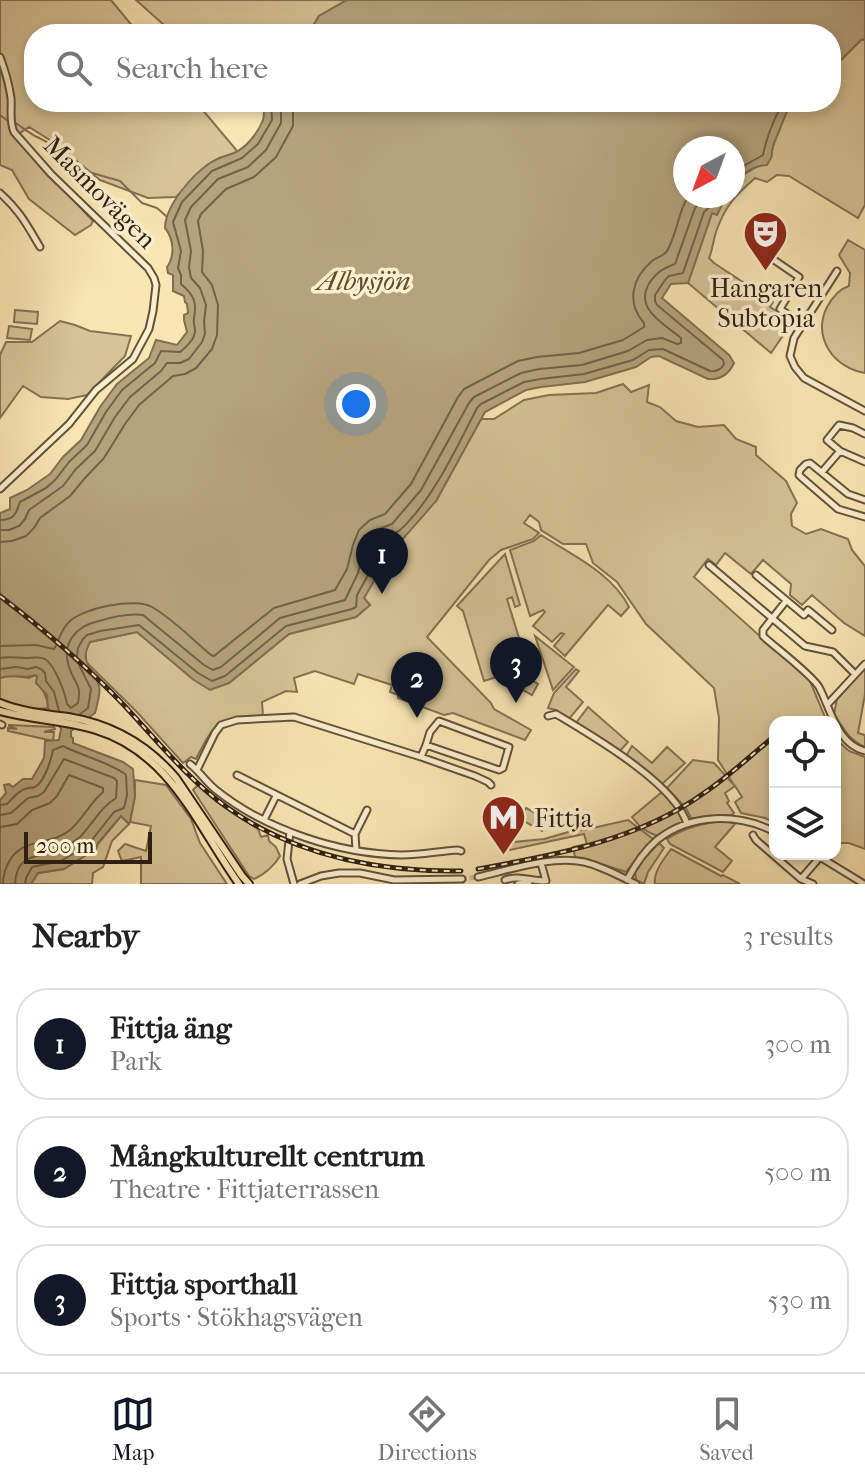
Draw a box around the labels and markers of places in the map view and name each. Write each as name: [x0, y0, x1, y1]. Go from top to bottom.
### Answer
theatre icon: Hangaren Subtopia: [742, 209, 790, 272]
place label: Hangaren Subtopia: [710, 273, 822, 334]
pin: 1: [356, 528, 408, 594]
pin: 3: [490, 637, 542, 703]
pin: 2: [391, 652, 443, 718]
metro station icon: Fittja: [479, 794, 527, 857]
place label: Fittja: [534, 803, 594, 834]

